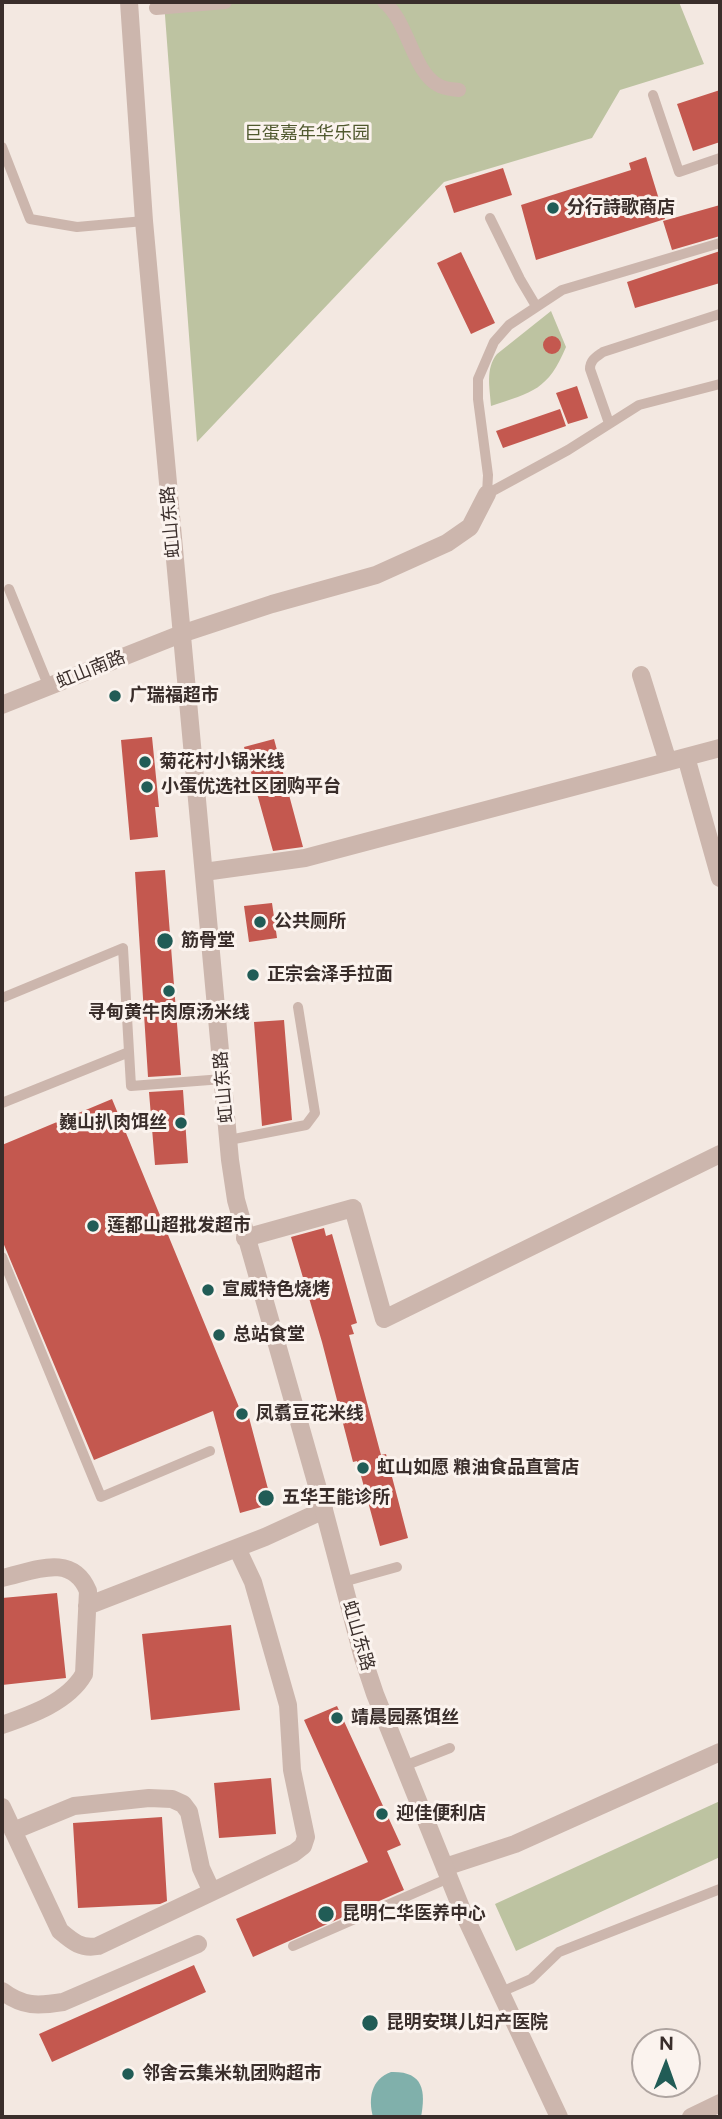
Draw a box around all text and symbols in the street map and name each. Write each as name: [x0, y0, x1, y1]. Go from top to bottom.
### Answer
park label: 巨蛋嘉年华乐园: [244, 123, 370, 145]
place label: 分行詩歌商店: [567, 197, 675, 219]
marker: 分行詩歌商店: [545, 200, 561, 216]
street label: 虹山东路: [157, 485, 185, 559]
street label: 虹山南路: [54, 647, 128, 693]
place label: 广瑞福超市: [129, 685, 219, 707]
marker: 广瑞福超市: [107, 688, 123, 704]
place label: 菊花村小锅米线: [159, 751, 285, 773]
marker: 菊花村小锅米线: [137, 754, 153, 770]
place label: 小蛋优选社区团购平台: [161, 776, 341, 798]
marker: 小蛋优选社区团购平台: [139, 779, 155, 795]
place label: 公共厕所: [274, 911, 346, 933]
marker: 公共厕所: [252, 914, 268, 930]
place label: 筋骨堂: [181, 930, 235, 952]
marker: 筋骨堂: [155, 931, 175, 951]
place label: 正宗会泽手拉面: [267, 964, 393, 986]
marker: 正宗会泽手拉面: [245, 967, 261, 983]
marker: 寻甸黄牛肉原汤米线: [161, 983, 177, 999]
place label: 寻甸黄牛肉原汤米线: [88, 1002, 250, 1024]
street label: 虹山东路: [210, 1050, 238, 1124]
place label: 巍山扒肉饵丝: [59, 1112, 167, 1134]
marker: 巍山扒肉饵丝: [173, 1115, 189, 1131]
place label: 莲都山超批发超市: [107, 1215, 251, 1237]
marker: 莲都山超批发超市: [85, 1218, 101, 1234]
place label: 宣威特色烧烤: [222, 1279, 330, 1301]
marker: 宣威特色烧烤: [200, 1282, 216, 1298]
place label: 总站食堂: [233, 1324, 305, 1346]
marker: 总站食堂: [211, 1327, 227, 1343]
place label: 凤翥豆花米线: [256, 1403, 364, 1425]
marker: 凤翥豆花米线: [234, 1406, 250, 1422]
place label: 虹山如愿 粮油食品直营店: [377, 1457, 579, 1479]
marker: 虹山如愿 粮油食品直营店: [355, 1460, 371, 1476]
place label: 五华王能诊所: [282, 1487, 390, 1509]
marker: 五华王能诊所: [256, 1488, 276, 1508]
street label: 虹山东路: [338, 1598, 378, 1674]
place label: 靖晨园蒸饵丝: [351, 1707, 459, 1729]
marker: 靖晨园蒸饵丝: [329, 1710, 345, 1726]
place label: 迎佳便利店: [396, 1803, 486, 1825]
marker: 迎佳便利店: [374, 1806, 390, 1822]
place label: 昆明仁华医养中心: [342, 1903, 486, 1925]
marker: 昆明仁华医养中心: [316, 1904, 336, 1924]
place label: 昆明安琪儿妇产医院: [386, 2012, 548, 2034]
marker: 昆明安琪儿妇产医院: [360, 2013, 380, 2033]
north arrow: [631, 2028, 701, 2098]
text: N: [659, 2032, 674, 2055]
place label: 邻舍云集米轨团购超市: [142, 2063, 322, 2085]
marker: 邻舍云集米轨团购超市: [120, 2066, 136, 2082]

